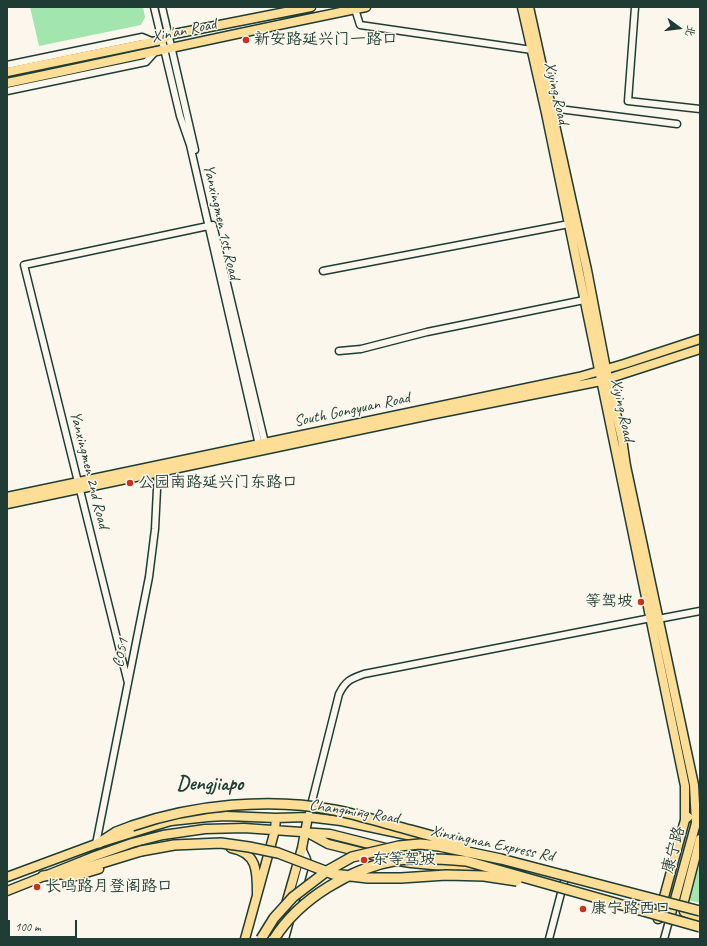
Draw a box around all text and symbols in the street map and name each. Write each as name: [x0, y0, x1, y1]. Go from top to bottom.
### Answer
north arrow: [659, 8, 699, 48]
street label: Xin'an Road: [150, 15, 218, 47]
text: 北: [682, 24, 699, 38]
place label: 新安路延兴门一路口: [254, 30, 398, 50]
marker: 新安路延兴门一路口: [241, 35, 251, 45]
street label: Xiying Road: [540, 60, 572, 126]
street label: Yanxingmen 1st Road: [198, 163, 244, 281]
street label: Xiying Road: [606, 377, 638, 443]
street label: South Gongyuan Road: [292, 388, 412, 432]
street label: Yanxingmen 2nd Road: [65, 410, 113, 530]
place label: 公园南路延兴门东路口: [138, 473, 298, 493]
marker: 公园南路延兴门东路口: [125, 478, 135, 488]
place label: 等驾坡: [585, 592, 633, 612]
marker: 等驾坡: [636, 597, 646, 607]
street label: C051: [109, 637, 133, 669]
district label: Dengjiapo: [177, 773, 243, 797]
street label: Changming Road: [308, 795, 400, 829]
street label: Xinxingnan Express Rd: [429, 822, 555, 866]
street label: 康宁路: [659, 824, 689, 876]
place label: 东等驾坡: [372, 850, 436, 870]
marker: 东等驾坡: [359, 855, 369, 865]
place label: 长鸣路月登阁路口: [45, 877, 173, 897]
marker: 长鸣路月登阁路口: [32, 882, 42, 892]
place label: 康宁路西口: [591, 899, 671, 919]
marker: 康宁路西口: [578, 904, 588, 914]
scale bar: [10, 912, 79, 938]
text: 100 m: [15, 919, 41, 935]

